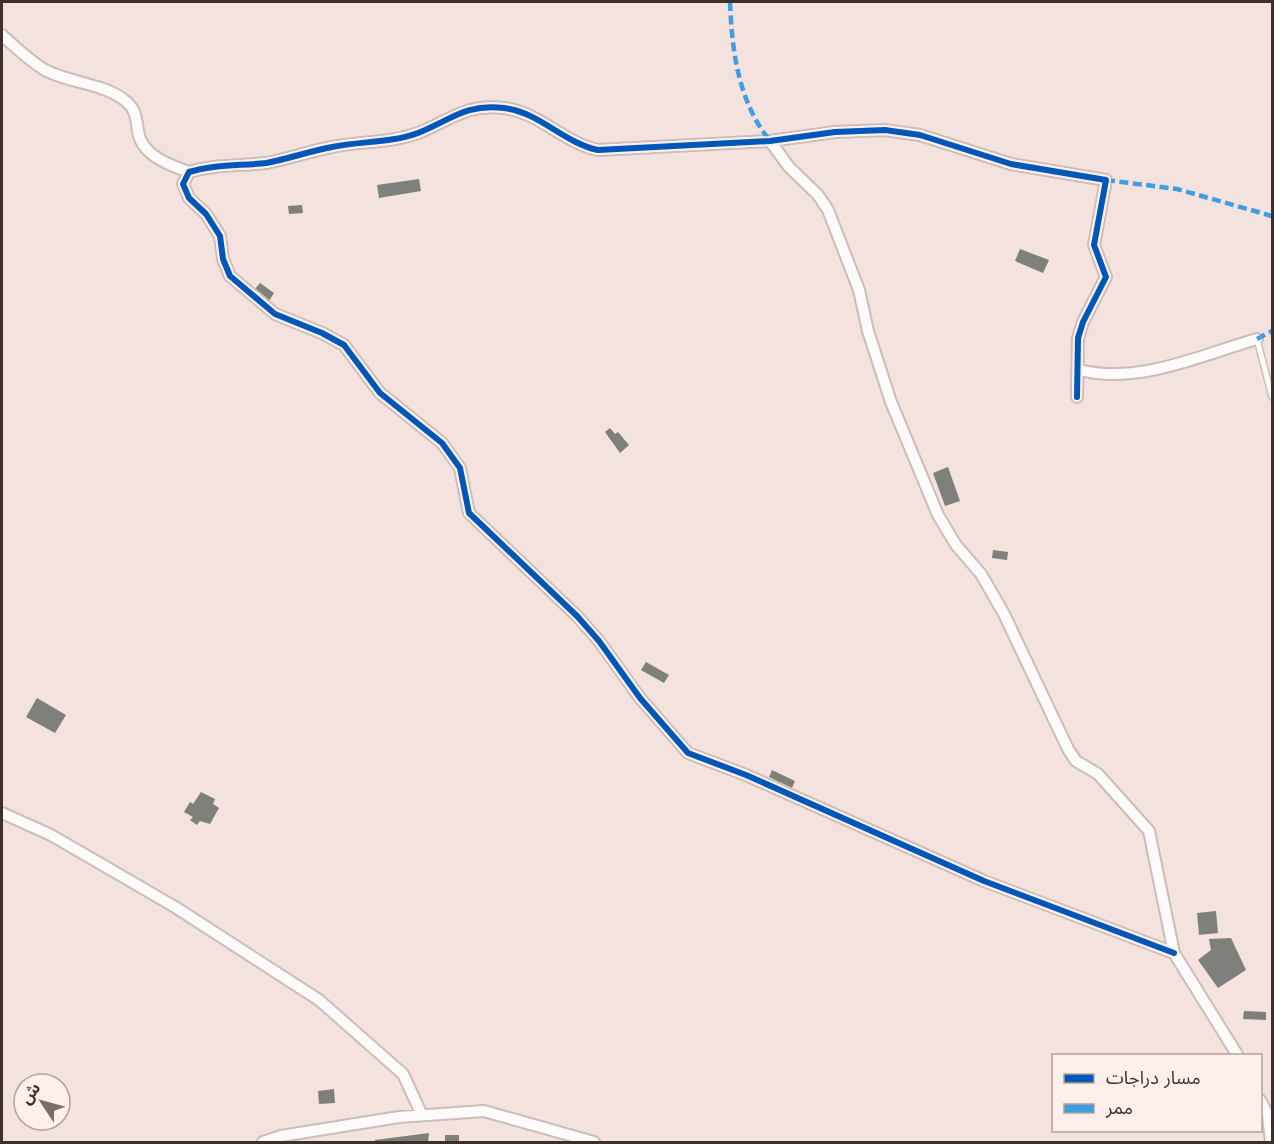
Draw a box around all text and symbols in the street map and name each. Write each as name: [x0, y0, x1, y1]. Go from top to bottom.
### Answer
legend: [1052, 1054, 1262, 1132]
text: مسار دراجات: [1106, 1065, 1201, 1091]
north arrow: [12, 1072, 72, 1132]
text: ش: [15, 1078, 46, 1109]
text: ممر: [1105, 1095, 1133, 1121]

